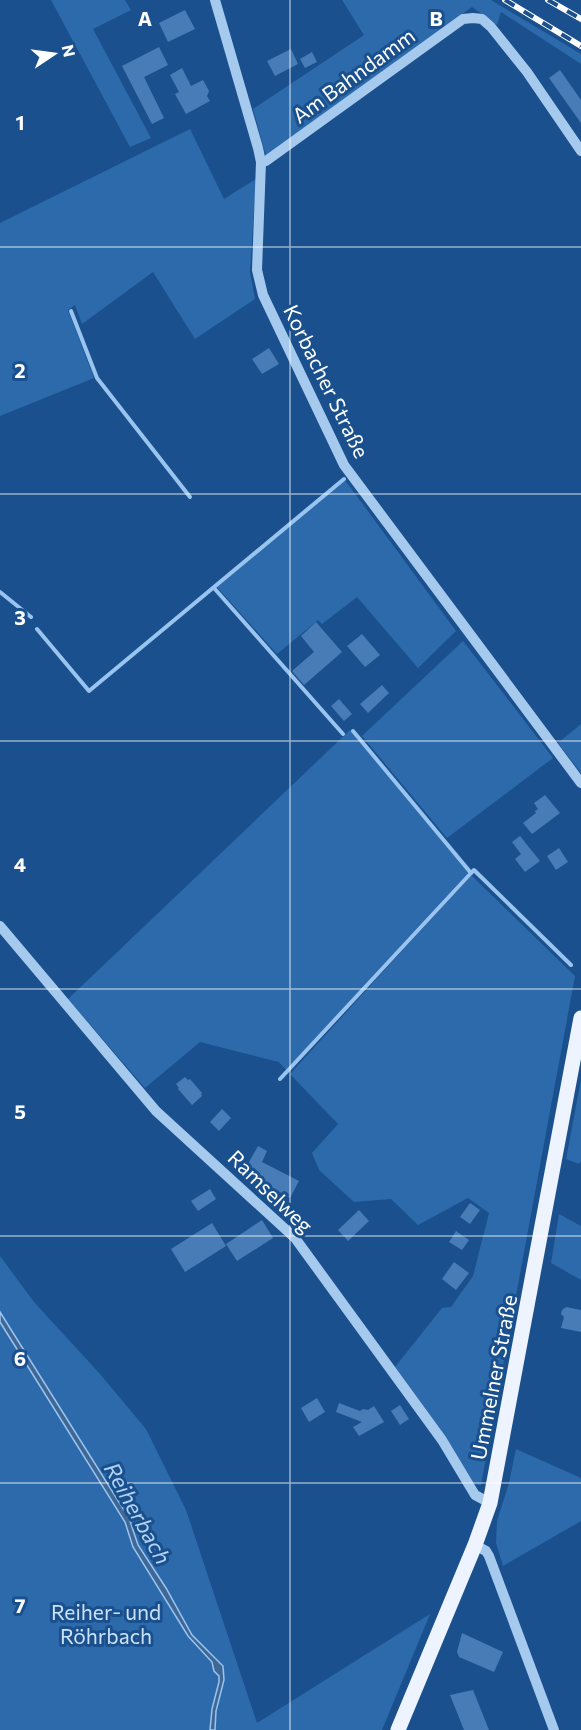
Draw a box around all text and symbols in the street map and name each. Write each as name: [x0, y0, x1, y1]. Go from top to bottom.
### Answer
text: A: [138, 6, 152, 30]
text: B: [429, 6, 443, 30]
street label: Am Bahndamm: [287, 22, 419, 128]
north arrow: [24, 24, 84, 84]
text: N: [58, 43, 80, 58]
text: 1: [15, 110, 25, 134]
street label: Korbacher Straße: [279, 300, 375, 462]
text: 2: [14, 358, 26, 382]
text: 3: [14, 605, 26, 629]
text: 4: [14, 852, 26, 876]
text: 5: [14, 1099, 26, 1123]
street label: Ramselweg: [223, 1144, 319, 1238]
street label: Ummelner Straße: [465, 1292, 521, 1462]
text: 6: [14, 1346, 26, 1370]
water label: Reiherbach: [99, 1457, 177, 1569]
text: 7: [15, 1593, 26, 1617]
park label: Reiher- und Röhrbach: [51, 1599, 161, 1648]

